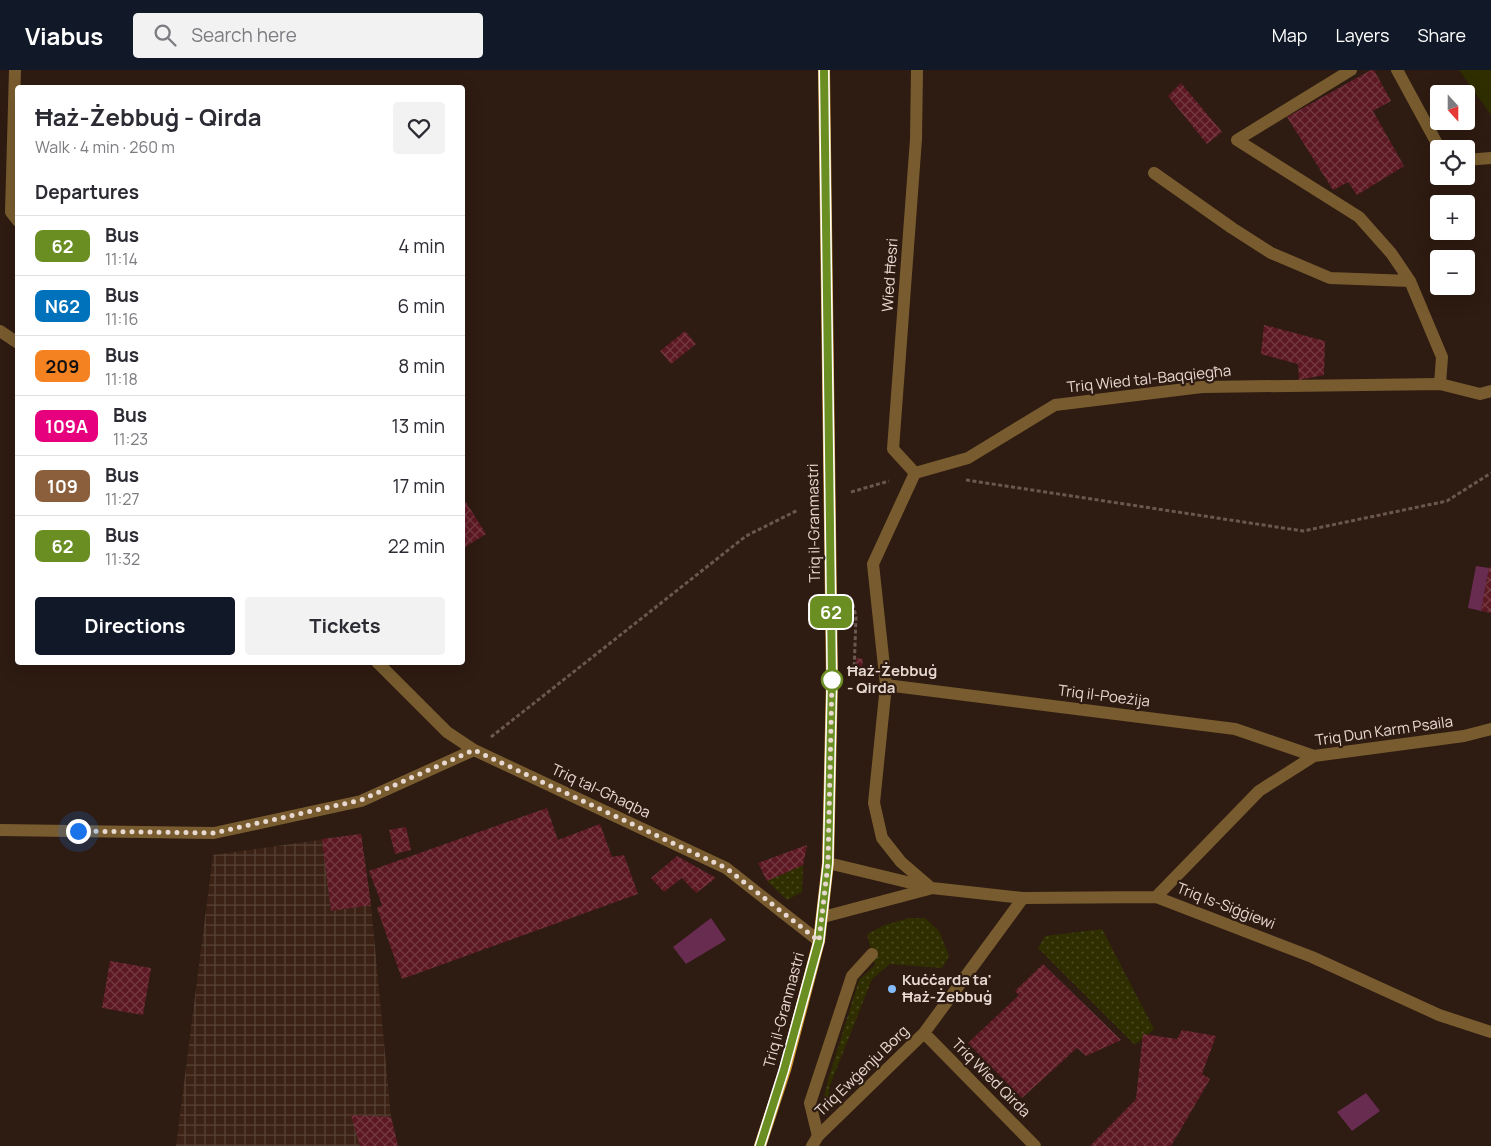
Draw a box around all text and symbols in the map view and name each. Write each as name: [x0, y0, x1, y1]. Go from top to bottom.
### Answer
search box: [133, 13, 483, 58]
text: Viabus: [25, 19, 103, 52]
icon: search: [151, 21, 179, 49]
text: Search here: [191, 22, 297, 48]
text: Map: [1272, 23, 1307, 47]
text: Layers: [1335, 23, 1389, 47]
text: Share: [1417, 23, 1466, 47]
north arrow: [1430, 85, 1475, 130]
map controls: [1430, 85, 1475, 295]
text: Ħaż-Żebbuġ - Qirda: [35, 100, 262, 133]
button: heart: [393, 102, 445, 154]
text: Walk · 4 min · 260 m: [35, 136, 175, 158]
button: locate: [1430, 140, 1475, 185]
text: Departures: [35, 179, 139, 205]
button: +: [1430, 195, 1475, 240]
text: Bus: [105, 222, 139, 248]
text: 4 min: [398, 233, 445, 259]
text: 62: [52, 234, 73, 258]
street label: Wied Ħesri: [876, 237, 903, 313]
text: 11:14: [105, 248, 138, 270]
button: −: [1430, 250, 1475, 295]
text: Bus: [105, 282, 139, 308]
text: 6 min: [398, 293, 445, 319]
text: N62: [45, 294, 80, 318]
text: 11:16: [105, 308, 138, 330]
text: Bus: [105, 342, 139, 368]
text: 8 min: [398, 353, 445, 379]
text: 209: [46, 354, 79, 378]
street label: Triq Wied tal-Baqqiegħa: [1066, 359, 1232, 398]
text: 11:18: [105, 368, 138, 390]
text: Bus: [113, 402, 147, 428]
text: 13 min: [391, 413, 445, 439]
text: 109A: [45, 414, 88, 438]
text: 11:23: [113, 428, 148, 450]
text: Bus: [105, 462, 139, 488]
street label: Triq il-Granmastri: [802, 463, 825, 583]
text: 17 min: [392, 473, 445, 499]
text: 109: [47, 474, 78, 498]
text: 11:27: [105, 488, 139, 510]
text: Bus: [105, 522, 139, 548]
text: 22 min: [388, 533, 445, 559]
text: 62: [52, 534, 73, 558]
text: 11:32: [105, 548, 140, 570]
line badge: 62: [808, 596, 854, 628]
button: Directions: [35, 597, 235, 655]
button: Tickets: [245, 597, 445, 655]
text: 62: [820, 600, 842, 624]
place label: Ħaż-Żebbuġ - Qirda: [847, 660, 937, 698]
marker: Ħaż-Żebbuġ - Qirda: [821, 669, 843, 691]
street label: Triq il-Poeżija: [1057, 679, 1151, 712]
street label: Triq Dun Karm Psaila: [1314, 710, 1454, 751]
street label: Triq tal-Għaqba: [548, 758, 654, 823]
your location: [66, 819, 91, 844]
street label: Triq Is-Siġġiewi: [1174, 877, 1279, 934]
street label: Triq il-Granmastri: [758, 950, 809, 1070]
place label: Kuċċarda ta' Ħaż-Żebbuġ: [902, 969, 992, 1007]
marker: Kuċċarda ta' Ħaż-Żebbuġ: [886, 983, 898, 995]
street label: Triq Ewġenju Borg: [810, 1020, 913, 1121]
street label: Triq Wied Qirda: [947, 1034, 1035, 1122]

